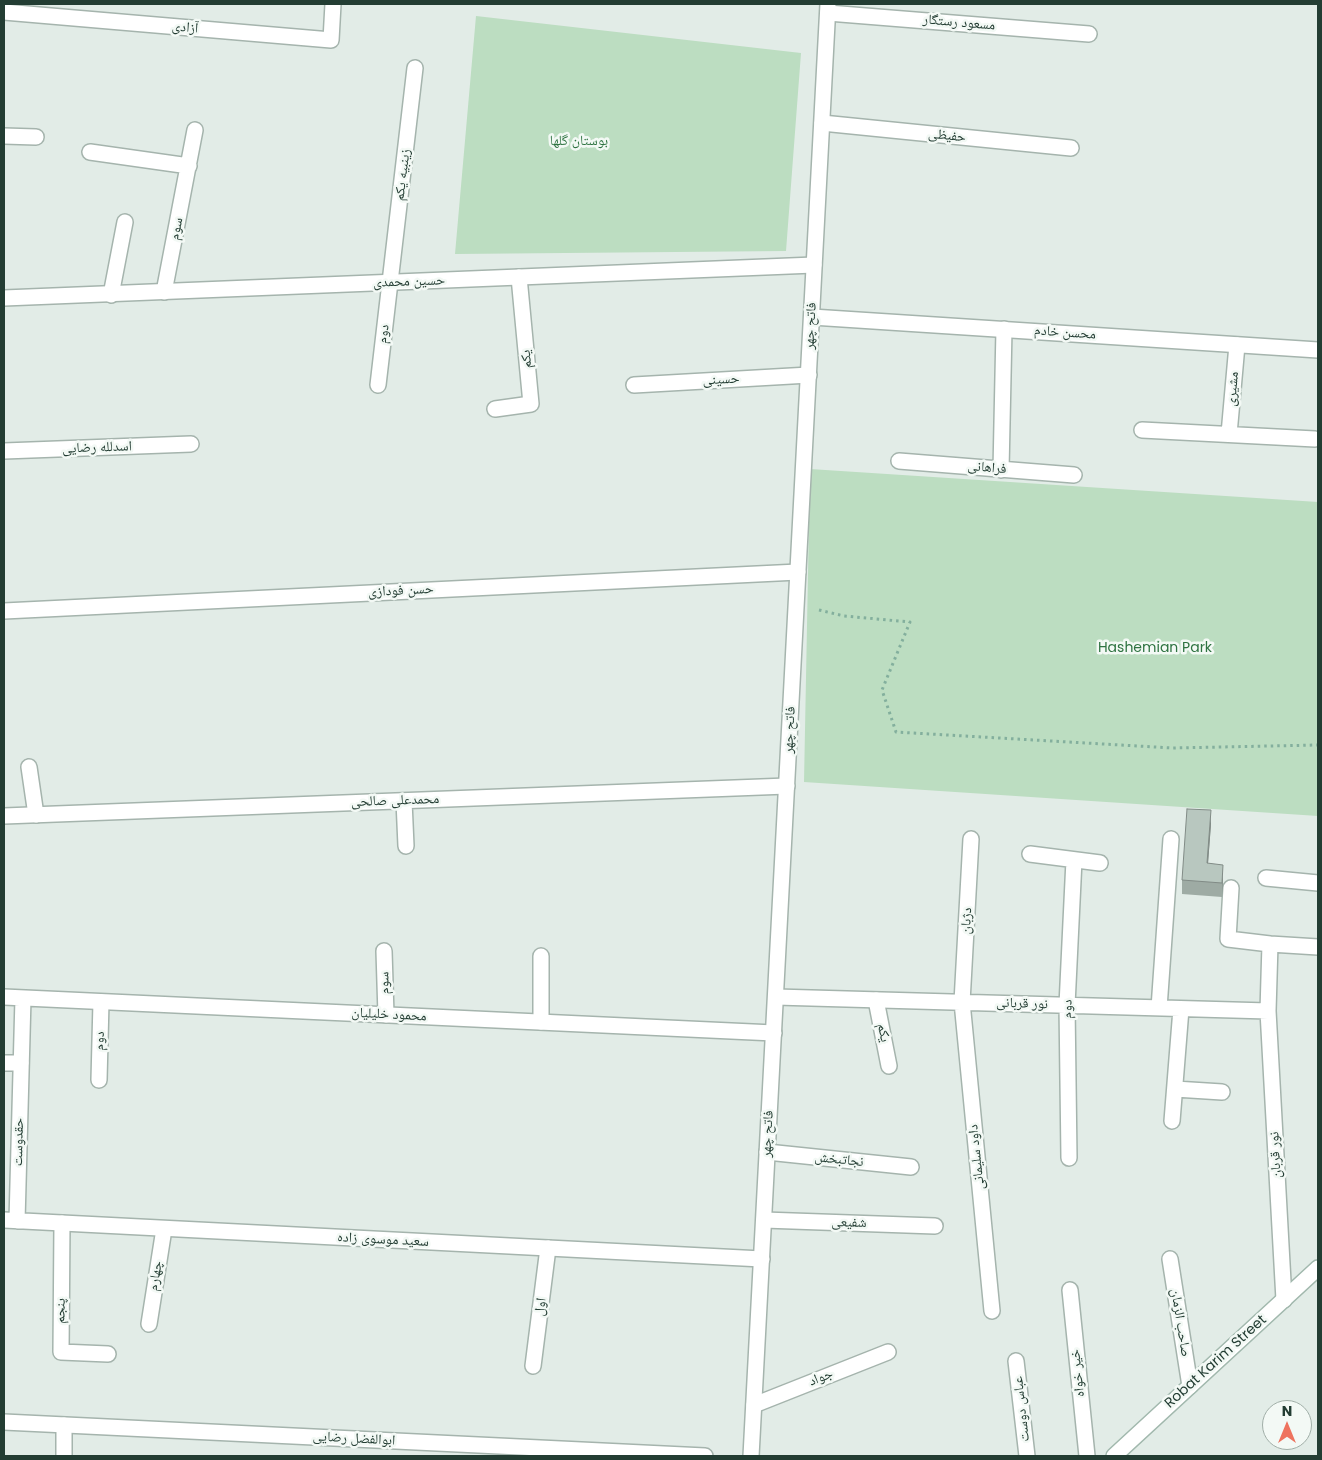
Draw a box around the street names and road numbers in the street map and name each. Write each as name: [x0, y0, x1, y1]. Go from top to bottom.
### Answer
street label: مسعود رستگار: [922, 11, 996, 35]
street label: آزادی: [171, 18, 199, 38]
street label: حفیظی: [927, 126, 967, 146]
street label: زینبیه یکم: [391, 148, 415, 202]
street label: سوم: [167, 216, 187, 242]
street label: حسین محمدی: [373, 272, 445, 292]
street label: فاتح چهر: [801, 302, 821, 350]
street label: محسن خادم: [1033, 322, 1097, 344]
street label: دوم: [374, 323, 394, 345]
street label: یکم: [518, 349, 536, 369]
street label: حسینی: [702, 371, 740, 389]
street label: مشیری: [1223, 371, 1243, 407]
street label: اسدلله رضایی: [62, 438, 132, 458]
street label: فراهانی: [967, 458, 1007, 478]
street label: حسن فودازی: [368, 581, 434, 601]
street label: فاتح چهر: [780, 706, 800, 754]
street label: محمدعلی صالحی: [351, 791, 439, 811]
street label: دژبان: [958, 907, 976, 935]
street label: سوم: [376, 972, 394, 994]
street label: نور قربانی: [996, 995, 1048, 1013]
street label: دوم: [1059, 999, 1077, 1019]
street label: محمود خلیلیان: [351, 1005, 427, 1025]
street label: یکم: [873, 1022, 893, 1044]
street label: دوم: [91, 1031, 109, 1051]
street label: فاتح چهر: [758, 1110, 778, 1158]
street label: حقدوست: [10, 1118, 28, 1166]
street label: داود سلیمانی: [965, 1123, 989, 1191]
street label: نور قربان: [1266, 1131, 1286, 1179]
street label: نجاتبخش: [814, 1149, 864, 1171]
street label: شفیعی: [831, 1214, 867, 1232]
street label: سعید موسوی زاده: [337, 1229, 429, 1251]
street label: چهارم: [145, 1260, 167, 1292]
street label: صاحب الزمان: [1166, 1288, 1194, 1358]
street label: اول: [532, 1297, 550, 1317]
street label: پنجم: [52, 1298, 70, 1324]
street label: Robat Karim Street: [1162, 1312, 1270, 1412]
street label: خیر خواه: [1067, 1348, 1089, 1398]
street label: جواد: [806, 1366, 836, 1390]
street label: عباس دوست: [1010, 1375, 1034, 1443]
street label: ابوالفضل رضایی: [312, 1428, 396, 1450]

